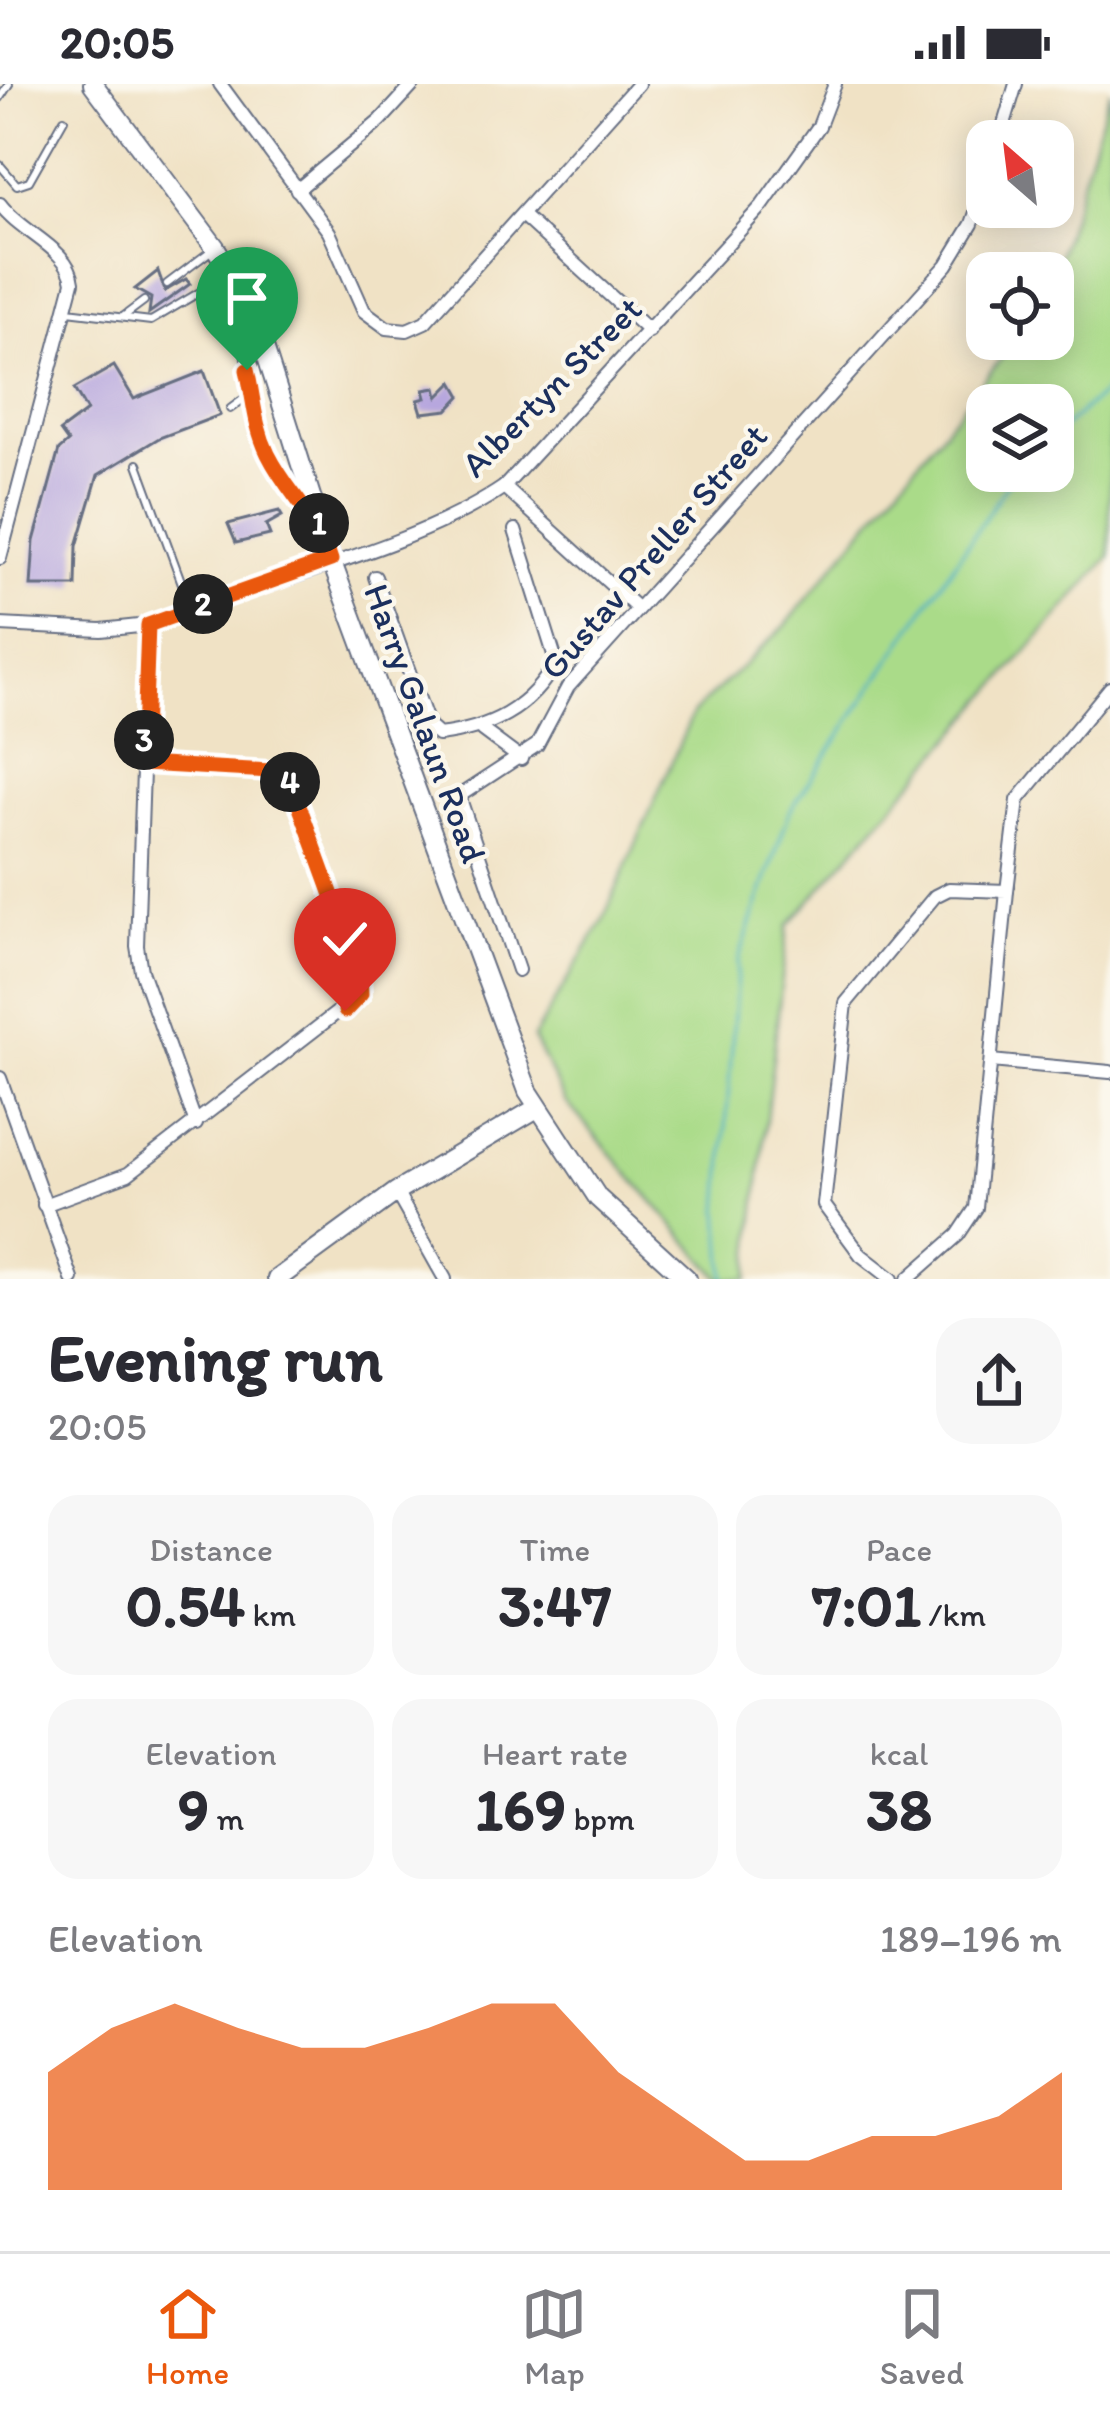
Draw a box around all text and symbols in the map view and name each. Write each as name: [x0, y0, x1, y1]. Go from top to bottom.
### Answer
text: 20:05: [60, 15, 174, 69]
north arrow: [966, 120, 1074, 228]
map controls: [966, 120, 1074, 492]
pin: [196, 247, 298, 370]
button: locate: [966, 252, 1074, 360]
icon: arrive: [214, 265, 280, 331]
street label: Albertyn Street: [452, 287, 651, 486]
button: layers: [966, 384, 1074, 492]
street label: Gustav Preller Street: [531, 415, 776, 688]
pin: 1: [289, 493, 349, 553]
text: 1: [311, 503, 327, 542]
pin: 2: [173, 574, 233, 634]
street label: Harry Galaun Road: [355, 578, 496, 869]
text: 2: [194, 584, 212, 623]
pin: 3: [114, 710, 174, 770]
text: 3: [135, 720, 153, 759]
pin: 4: [260, 752, 320, 812]
text: 4: [280, 762, 300, 801]
pin: [294, 888, 396, 1011]
icon: check: [312, 906, 378, 972]
text: Evening run: [48, 1318, 383, 1398]
button: share: [936, 1318, 1062, 1444]
text: 20:05: [48, 1403, 147, 1450]
text: Distance: [149, 1530, 273, 1569]
text: Time: [520, 1530, 590, 1569]
text: Pace: [866, 1530, 932, 1569]
text: 0.54: [126, 1569, 245, 1641]
text: 3:47: [498, 1569, 612, 1641]
text: 7:01: [812, 1569, 921, 1641]
text: km: [245, 1595, 296, 1634]
text: /km: [921, 1595, 986, 1634]
text: Elevation: [145, 1734, 277, 1773]
text: Heart rate: [482, 1734, 628, 1773]
text: kcal: [870, 1734, 928, 1773]
text: 9: [178, 1773, 209, 1845]
text: 169: [475, 1773, 566, 1845]
text: 38: [866, 1773, 932, 1845]
text: m: [209, 1799, 244, 1838]
text: bpm: [566, 1799, 635, 1838]
text: Elevation: [48, 1915, 203, 1962]
text: 189–196 m: [880, 1915, 1062, 1962]
tab: Home: [146, 2281, 229, 2392]
tab: Map: [521, 2281, 587, 2392]
tab: Saved: [880, 2281, 964, 2392]

